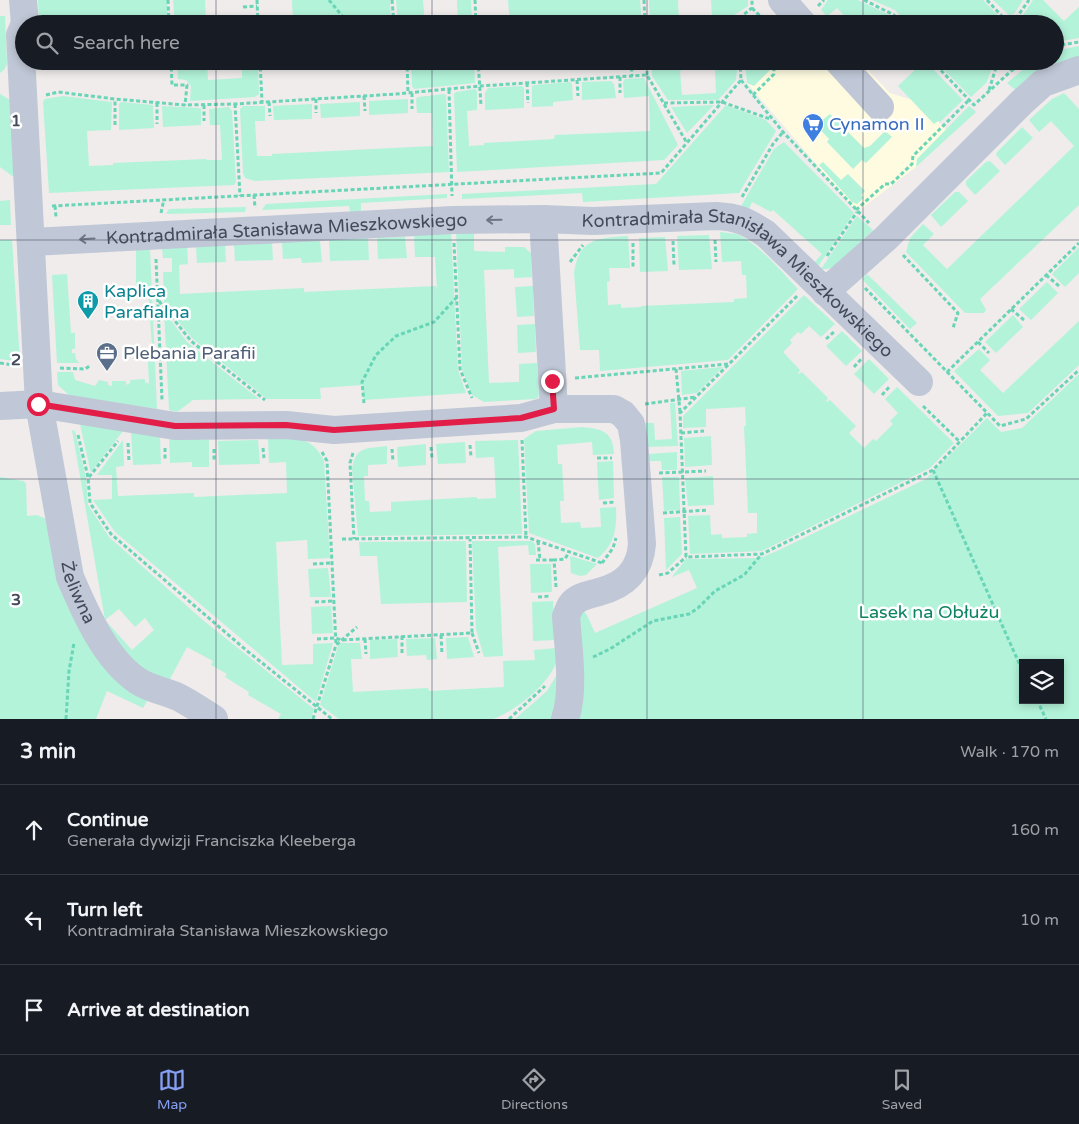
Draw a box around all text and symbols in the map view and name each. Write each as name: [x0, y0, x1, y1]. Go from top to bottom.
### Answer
search box: [15, 15, 1064, 70]
icon: search: [33, 29, 61, 57]
text: Search here: [73, 32, 180, 54]
text: 1: [11, 111, 21, 131]
supermarket icon: Cynamon II: [801, 112, 825, 143]
place label: Cynamon II: [829, 113, 925, 135]
street label: Kontradmirała Stanisława Mieszkowskiego: [581, 205, 898, 362]
street label: Kontradmirała Stanisława Mieszkowskiego: [105, 209, 467, 249]
one-way arrow: [486, 215, 502, 224]
one-way arrow: [79, 234, 96, 244]
place label: Kaplica Parafialna: [104, 280, 190, 323]
building icon: Kaplica Parafialna: [76, 289, 100, 320]
office icon: Plebania Parafii: [95, 341, 119, 372]
place label: Plebania Parafii: [123, 342, 256, 364]
text: 2: [11, 350, 21, 370]
route end: [541, 370, 564, 393]
route start: [27, 393, 50, 416]
street label: Żeliwna: [56, 559, 101, 627]
text: 3: [11, 590, 21, 610]
park label: Lasek na Obłużu: [859, 601, 999, 623]
map controls: [1019, 659, 1064, 704]
button: layers: [1019, 659, 1064, 704]
text: 3 min: [20, 739, 76, 764]
text: Walk · 170 m: [960, 742, 1059, 762]
text: Continue: [67, 809, 149, 831]
icon: ahead: [20, 816, 48, 844]
text: 160 m: [1010, 820, 1059, 840]
text: Generała dywizji Franciszka Kleeberga: [67, 831, 356, 851]
text: Turn left: [67, 899, 143, 921]
icon: left: [20, 906, 48, 934]
text: 10 m: [1020, 910, 1059, 930]
text: Kontradmirała Stanisława Mieszkowskiego: [67, 921, 388, 941]
icon: arrive: [20, 996, 48, 1024]
text: Arrive at destination: [67, 999, 250, 1021]
tab: Map: [157, 1066, 187, 1113]
tab: Directions: [501, 1066, 568, 1113]
tab: Saved: [882, 1066, 922, 1113]

